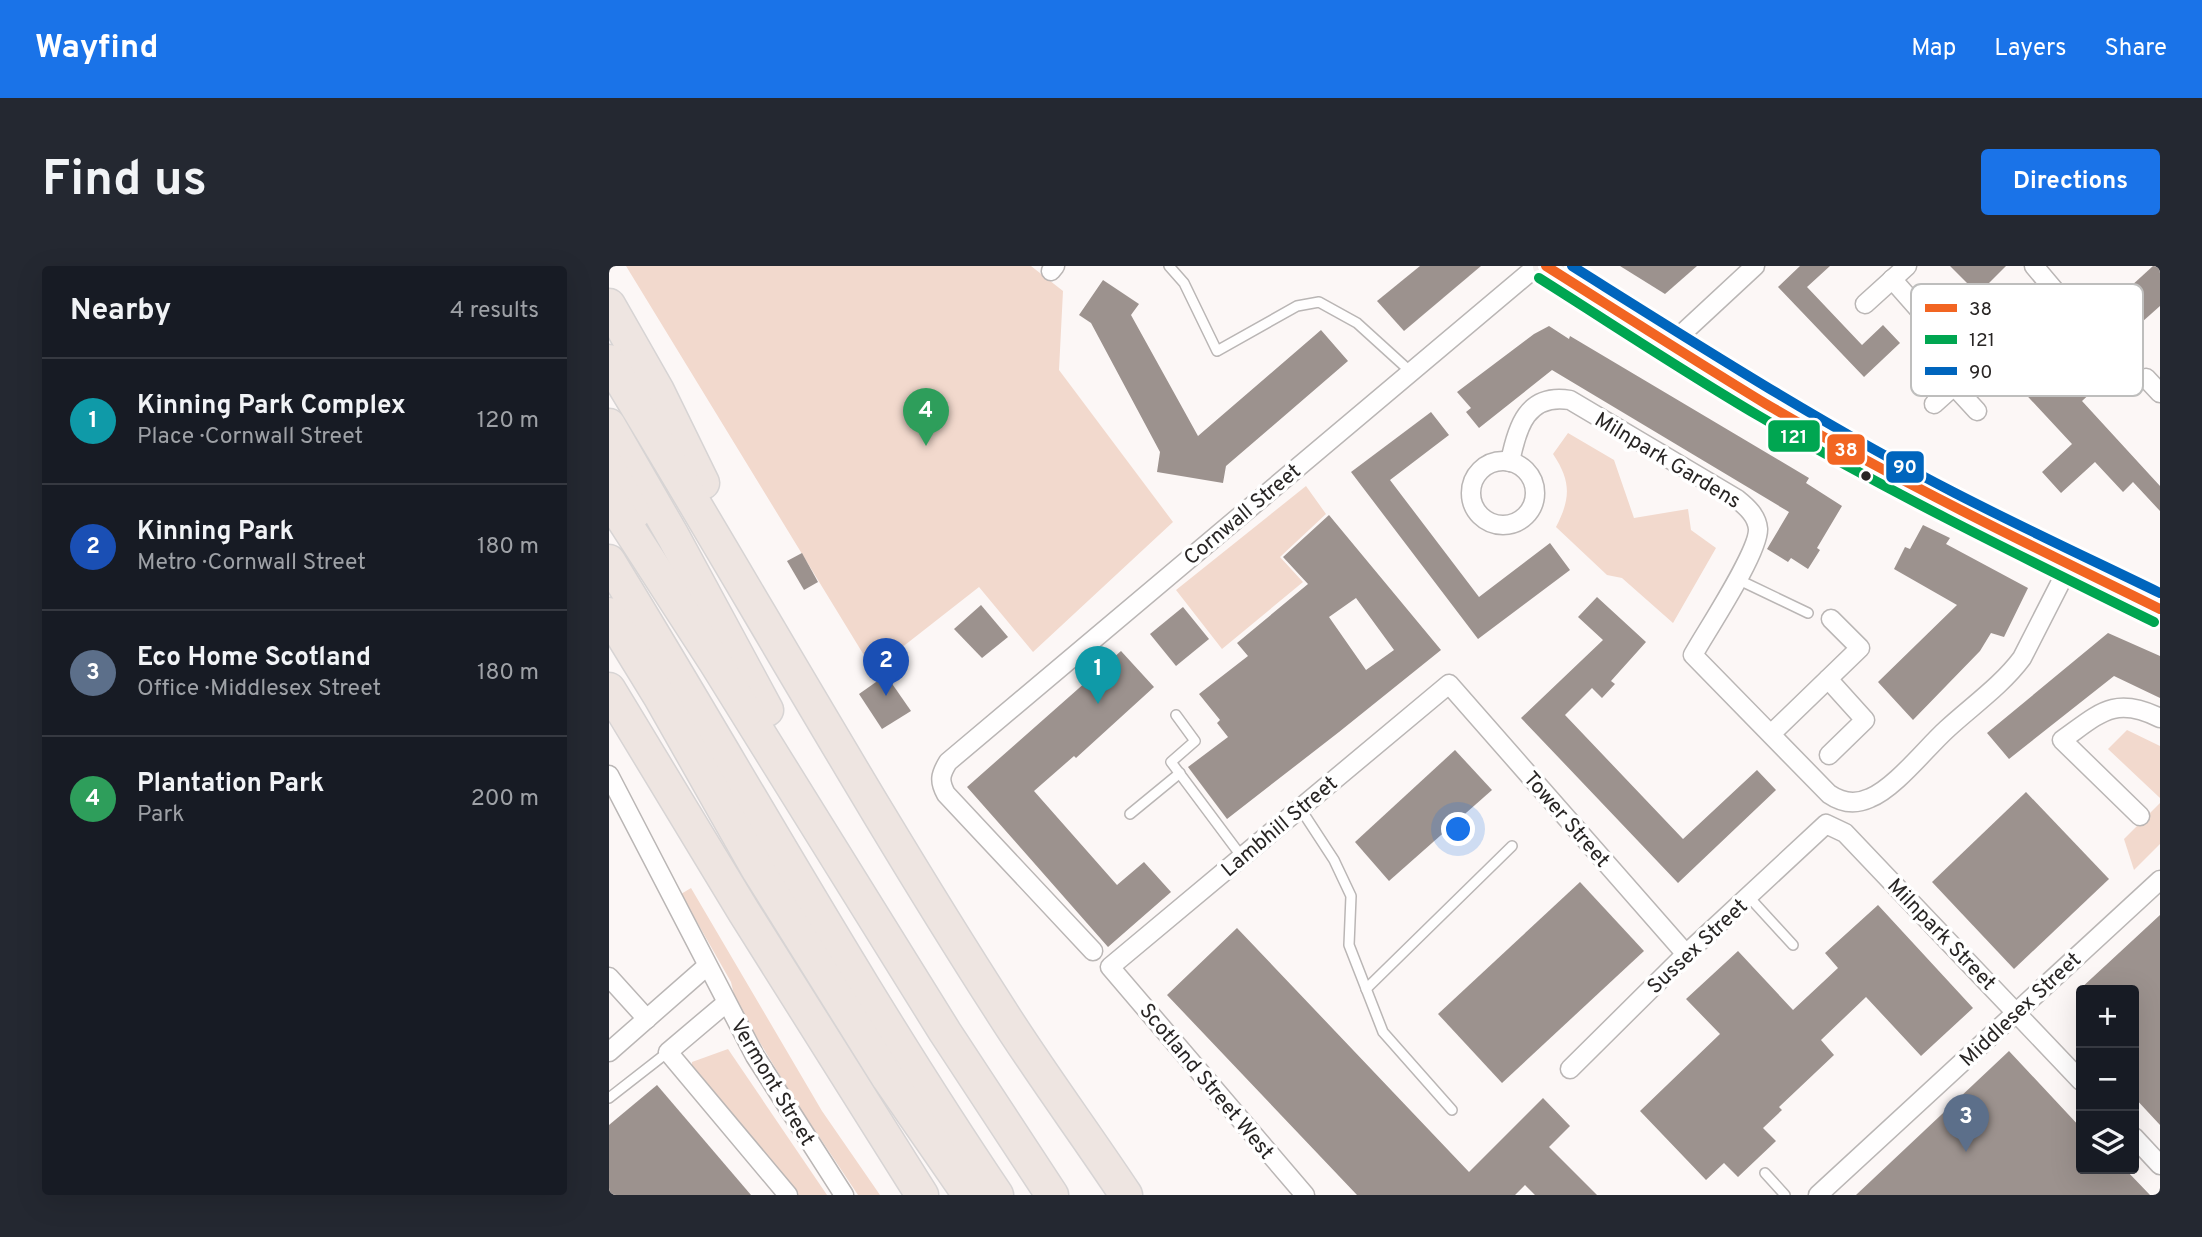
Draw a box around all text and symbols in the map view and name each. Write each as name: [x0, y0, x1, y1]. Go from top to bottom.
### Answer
text: Wayfind: [35, 28, 158, 70]
text: Map: [1911, 34, 1956, 64]
text: Layers: [1994, 34, 2066, 64]
text: Share: [2104, 34, 2167, 64]
button: Directions: [1981, 149, 2160, 215]
text: Find us: [42, 151, 207, 213]
legend: [1911, 284, 2143, 396]
text: Nearby: [70, 293, 171, 330]
text: 4 results: [450, 297, 539, 326]
text: 38: [1969, 298, 1992, 322]
text: 121: [1969, 329, 1995, 353]
text: 90: [1969, 361, 1992, 385]
pin: 4: [903, 388, 949, 446]
text: Kinning Park Complex: [137, 390, 406, 423]
text: 1: [88, 407, 98, 436]
text: 120 m: [477, 407, 539, 436]
street label: Milnpark Gardens: [1589, 407, 1745, 516]
line badge: 121: [1767, 419, 1821, 453]
text: Place · Cornwall Street: [137, 423, 363, 452]
text: 121: [1781, 426, 1807, 450]
line badge: 38: [1826, 433, 1866, 466]
text: 38: [1834, 439, 1858, 463]
line badge: 90: [1885, 450, 1925, 484]
text: 90: [1893, 456, 1917, 480]
street label: Cornwall Street: [1179, 458, 1307, 572]
unlabelled marker: [1859, 469, 1873, 483]
text: Kinning Park: [137, 516, 294, 549]
text: 2: [86, 533, 100, 562]
text: 180 m: [477, 533, 539, 562]
text: Metro · Cornwall Street: [137, 549, 366, 578]
pin: 2: [863, 638, 909, 696]
text: Eco Home Scotland: [137, 642, 371, 675]
pin: 1: [1075, 646, 1121, 704]
text: 3: [86, 659, 100, 688]
text: 180 m: [477, 659, 539, 688]
text: Office · Middlesex Street: [137, 675, 381, 704]
street label: Tower Street: [1517, 766, 1615, 874]
text: Plantation Park: [137, 768, 324, 801]
street label: Lambhill Street: [1216, 771, 1344, 884]
text: 4: [86, 785, 100, 814]
text: 200 m: [471, 785, 539, 814]
text: Park: [137, 801, 184, 830]
your location: [1441, 812, 1475, 846]
street label: Milnpark Street: [1881, 873, 2001, 997]
street label: Sussex Street: [1642, 894, 1754, 1001]
street label: Middlesex Street: [1955, 947, 2087, 1073]
map controls: [2076, 985, 2139, 1174]
button: +: [2076, 985, 2139, 1048]
street label: Scotland Street West: [1133, 998, 1279, 1166]
street label: Vermont Street: [723, 1014, 820, 1151]
button: −: [2076, 1048, 2139, 1111]
pin: 3: [1943, 1094, 1989, 1152]
button: layers: [2076, 1111, 2139, 1174]

